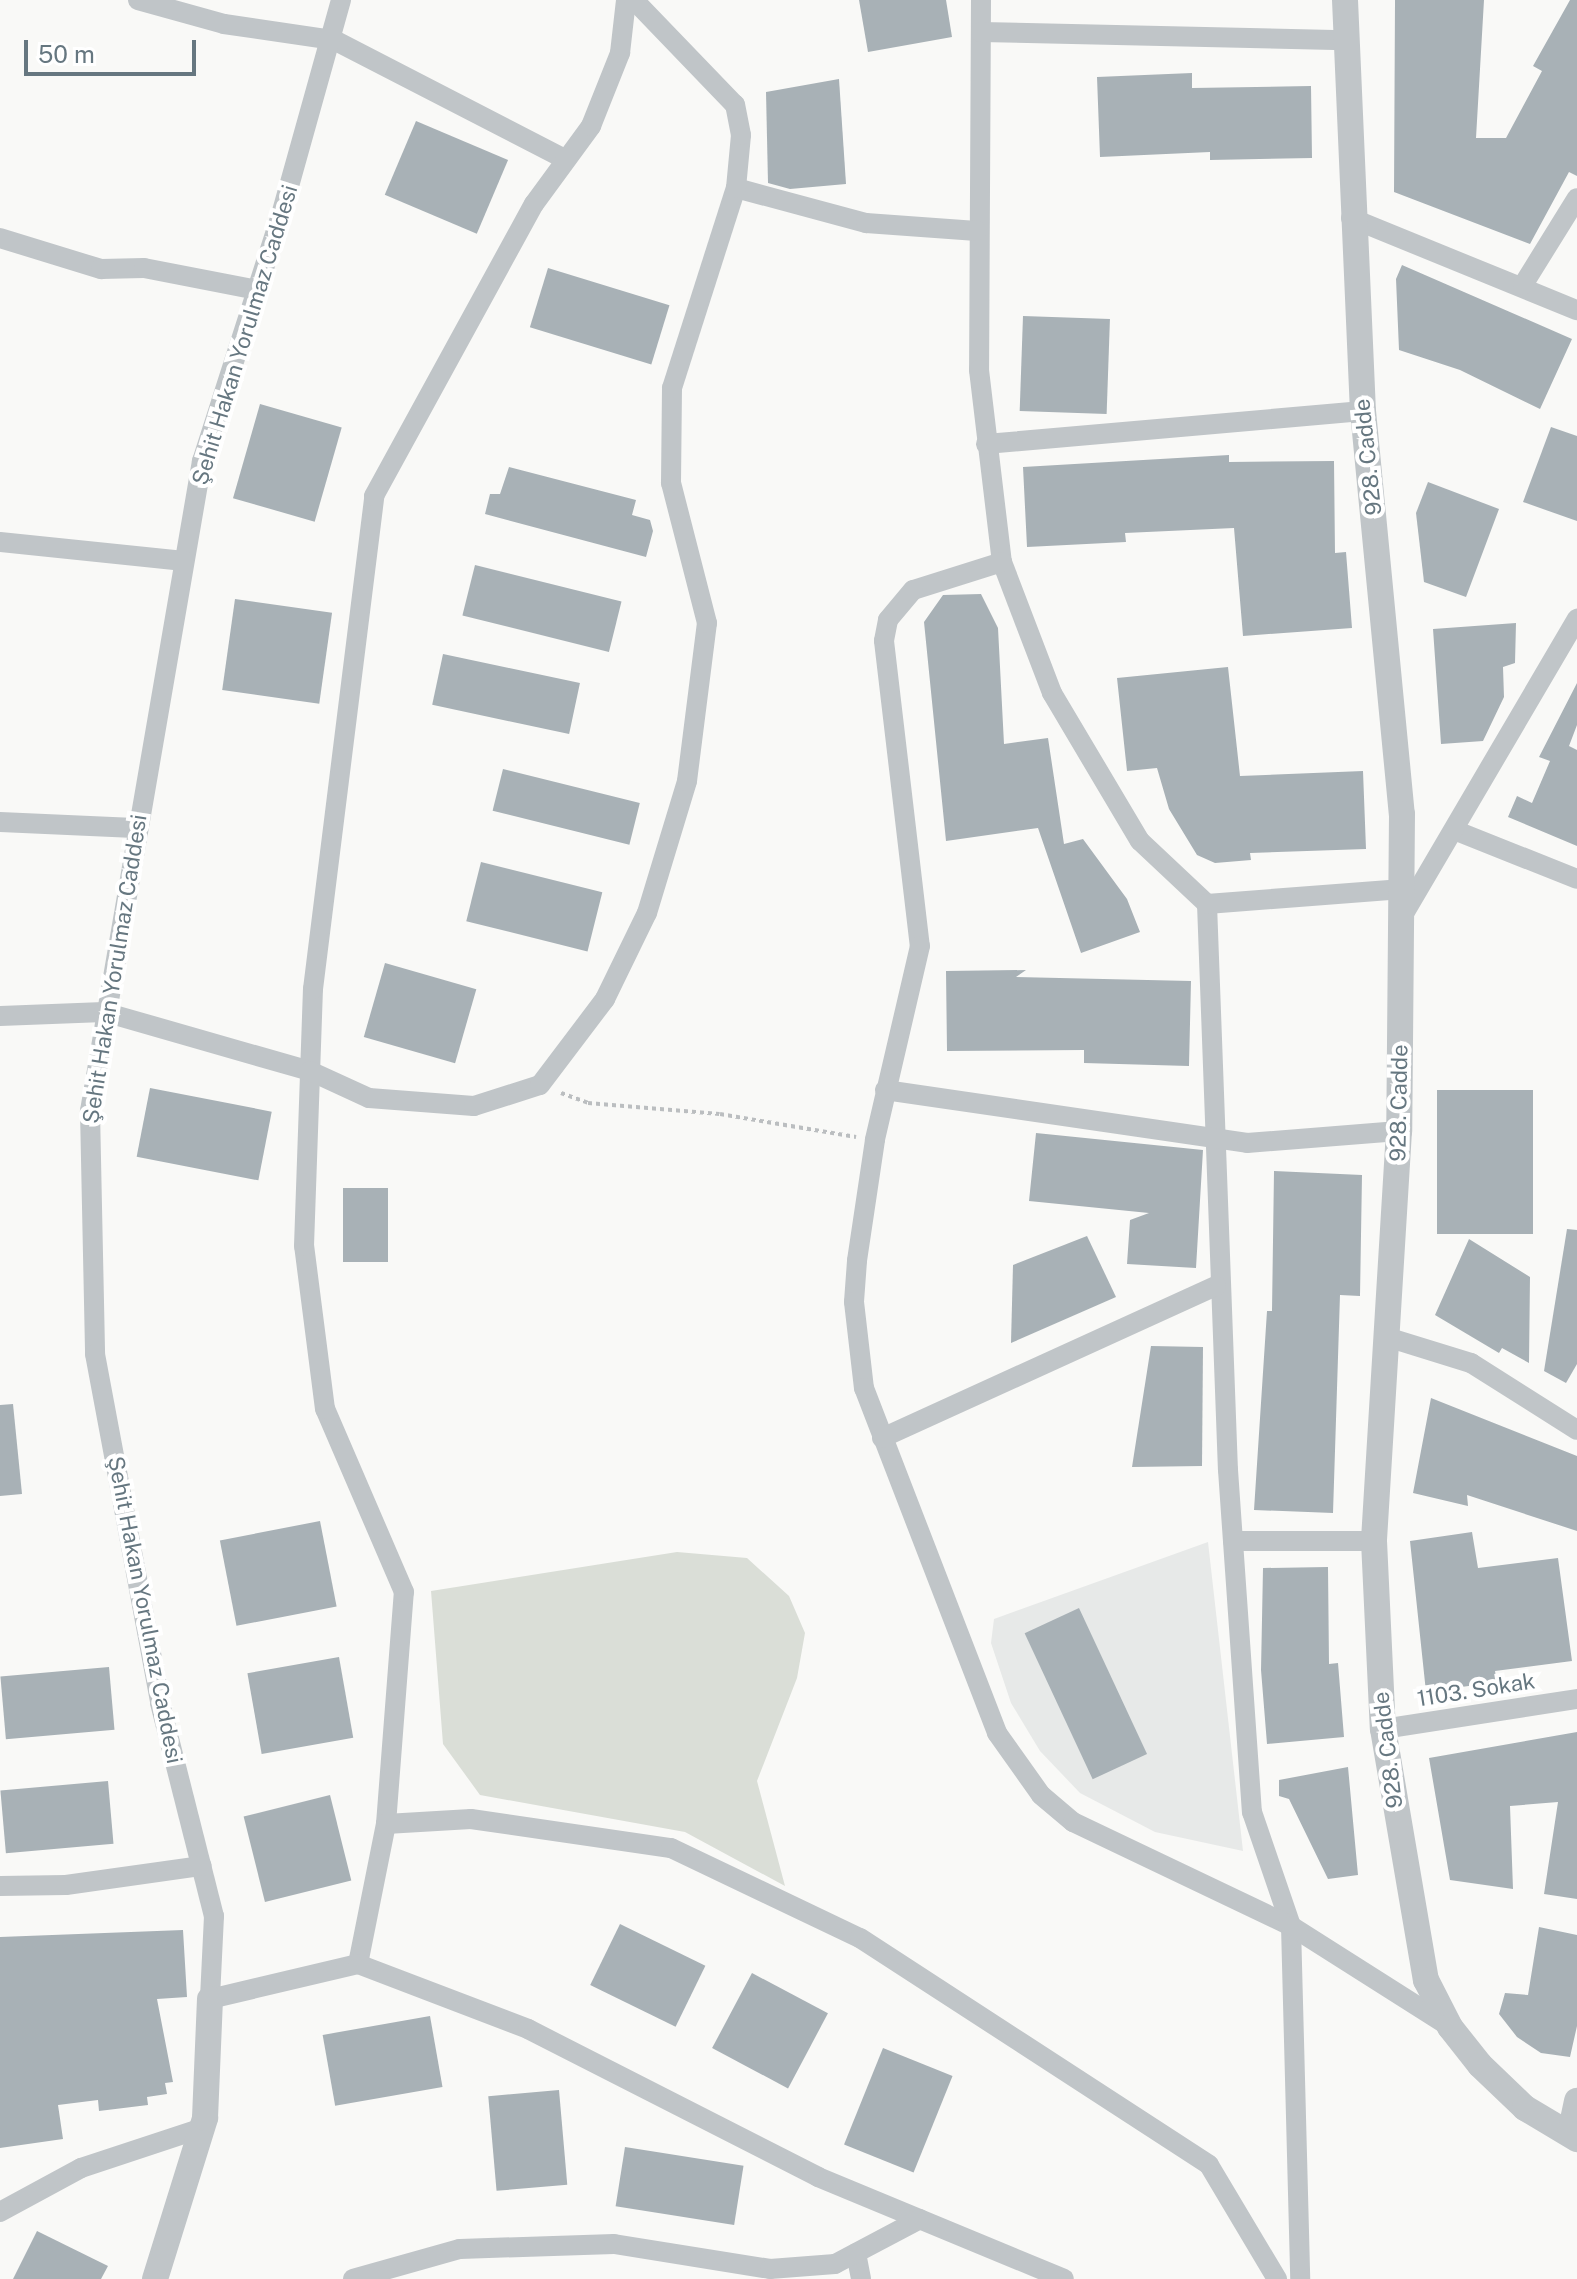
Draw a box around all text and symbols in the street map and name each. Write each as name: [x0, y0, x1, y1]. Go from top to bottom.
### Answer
scale bar: [28, 24, 200, 74]
text: 50 m: [38, 40, 95, 68]
street label: Şehit Hakan Yorulmaz Caddesi: [187, 182, 303, 488]
street label: 928. Cadde: [1349, 397, 1387, 517]
street label: Şehit Hakan Yorulmaz Caddesi: [78, 813, 152, 1125]
street label: 928. Cadde: [1385, 1044, 1413, 1162]
street label: Şehit Hakan Yorulmaz Caddesi: [102, 1454, 188, 1766]
street label: 1103. Sokak: [1415, 1668, 1537, 1712]
street label: 928. Cadde: [1368, 1690, 1408, 1810]

